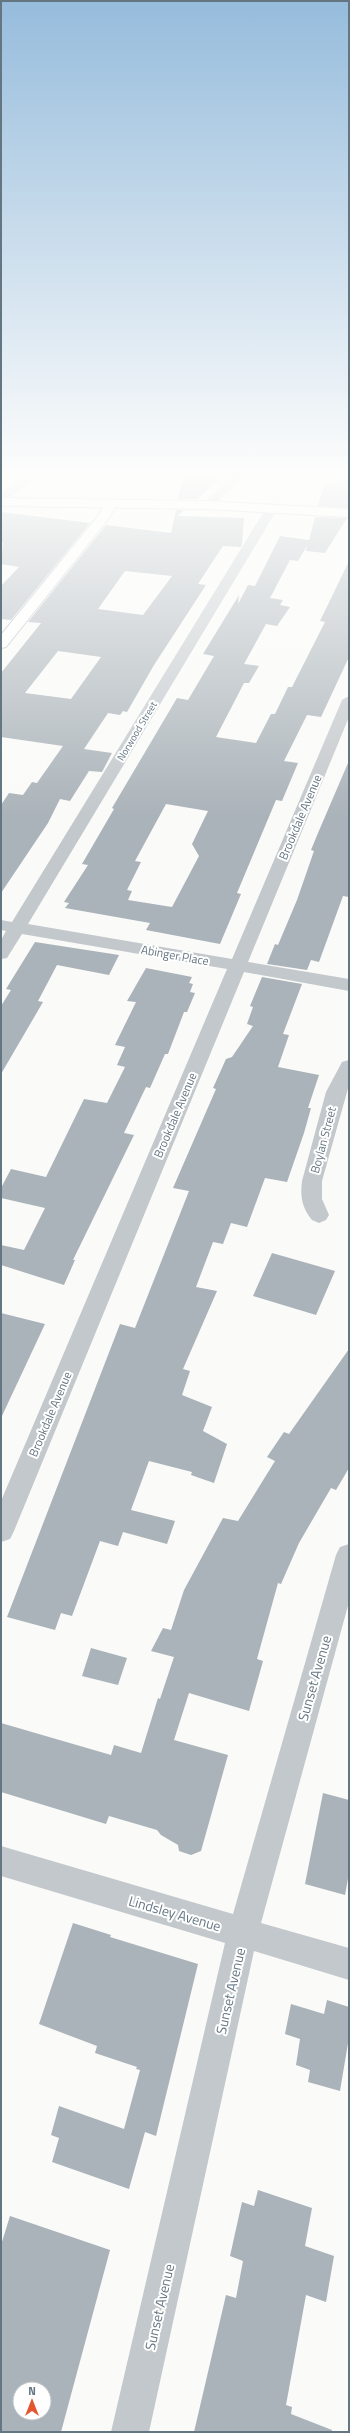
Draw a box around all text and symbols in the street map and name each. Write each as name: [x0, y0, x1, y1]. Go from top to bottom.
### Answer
street label: Norwood Street: [113, 698, 161, 764]
street label: Brookdale Avenue: [273, 771, 327, 863]
street label: Abinger Place: [140, 940, 210, 970]
street label: Brookdale Avenue: [148, 1069, 202, 1161]
street label: Boylan Street: [305, 1104, 341, 1175]
street label: Brookdale Avenue: [23, 1368, 77, 1460]
street label: Sunset Avenue: [292, 1633, 336, 1723]
street label: Lindsley Avenue: [126, 1890, 224, 1936]
street label: Sunset Avenue: [210, 1946, 250, 2036]
street label: Sunset Avenue: [139, 2262, 179, 2352]
north arrow: [12, 2381, 52, 2421]
text: N: [28, 2383, 36, 2399]

